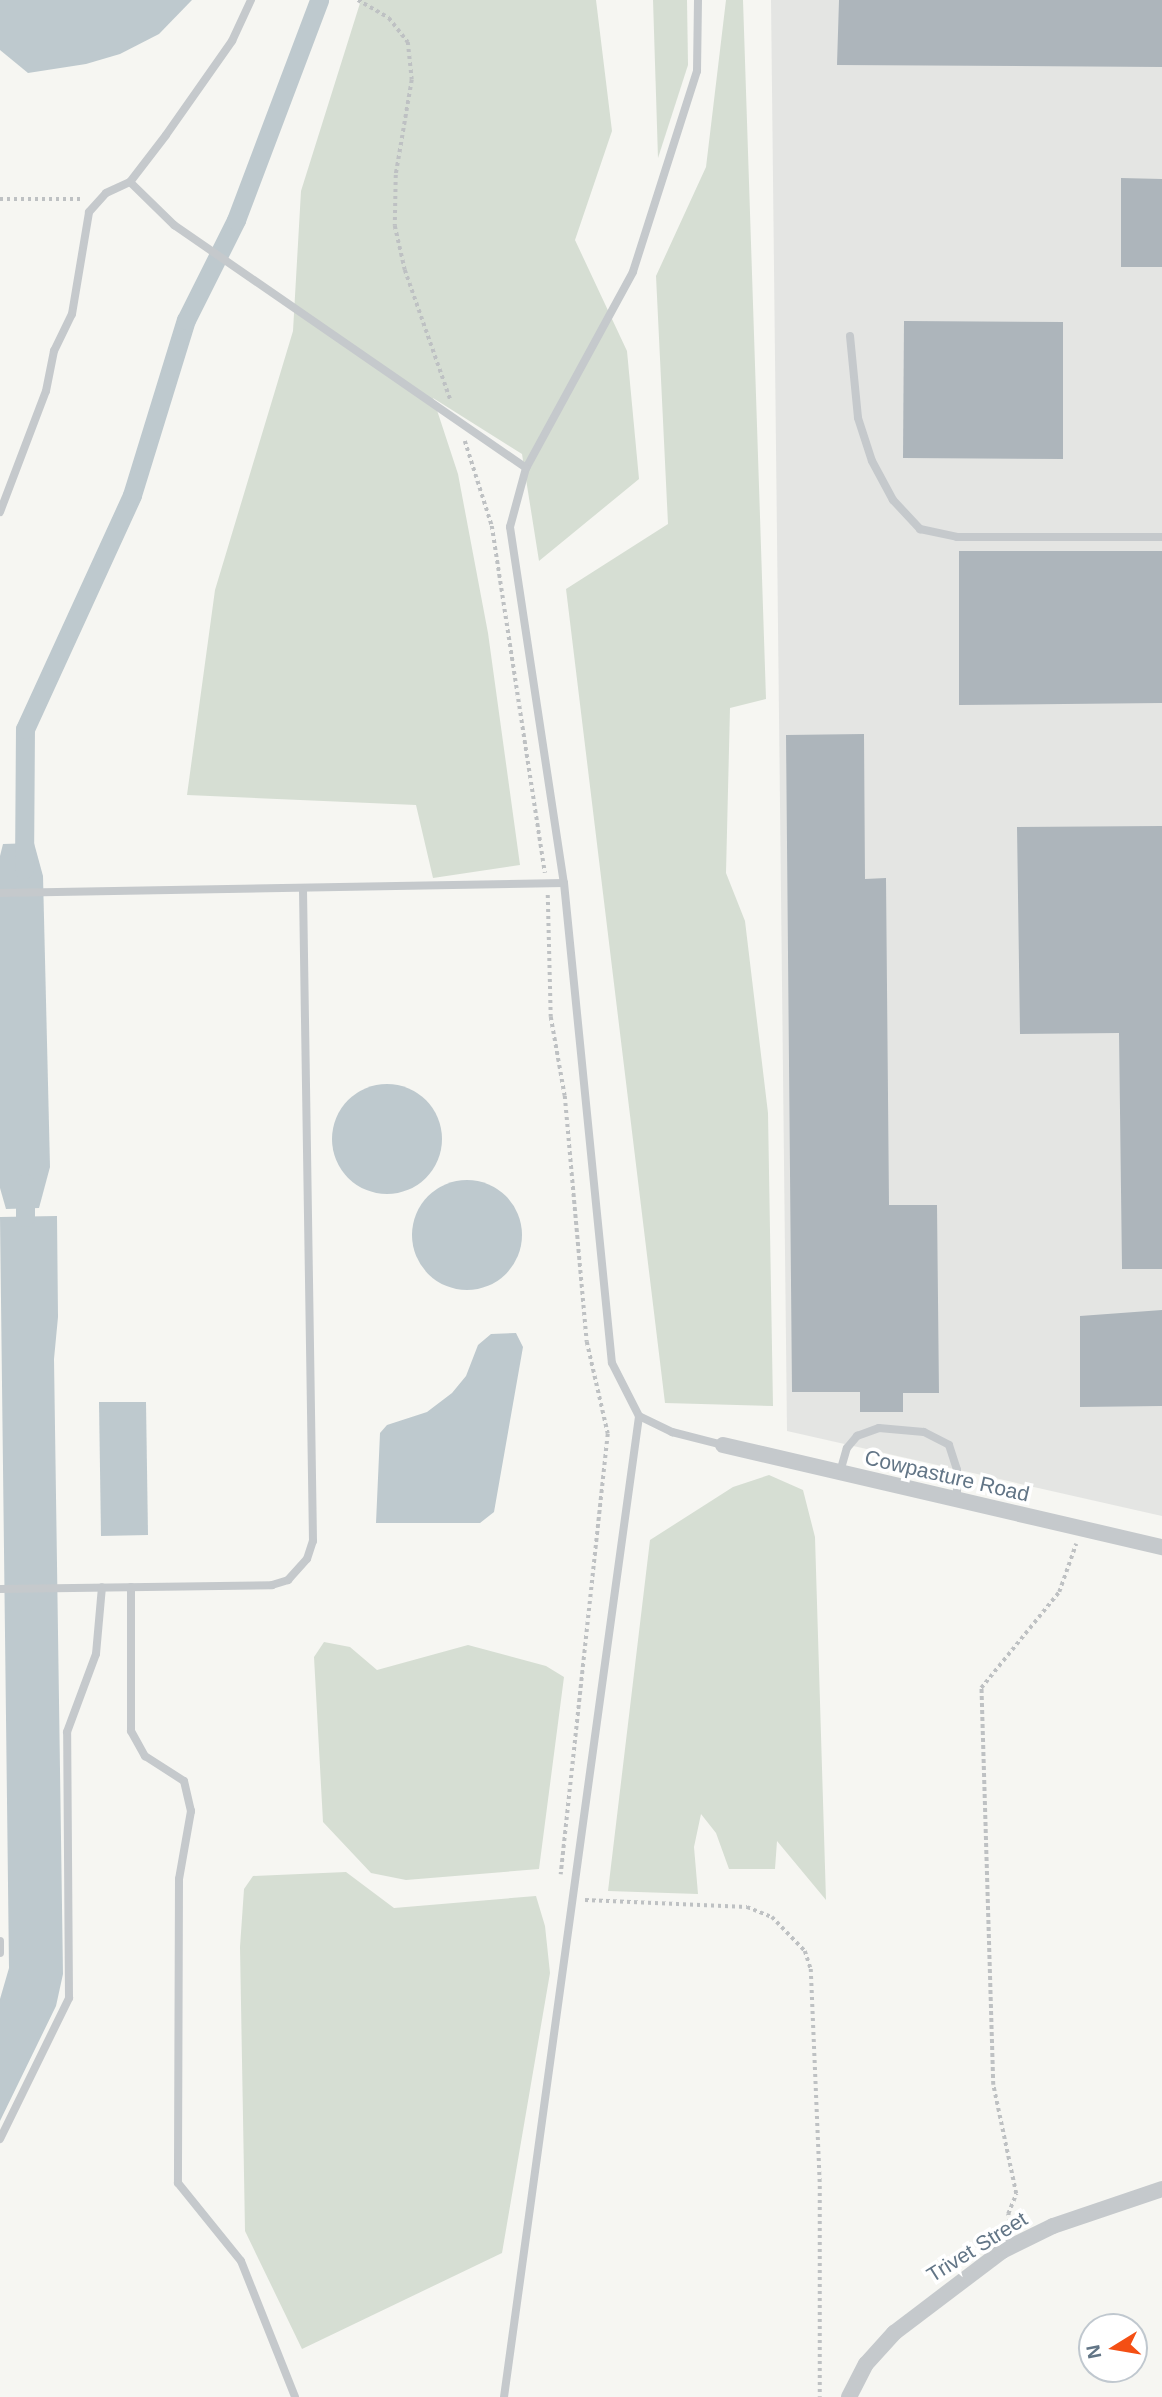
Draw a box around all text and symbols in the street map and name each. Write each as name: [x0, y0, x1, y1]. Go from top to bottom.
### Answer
street label: Cowpasture Road: [862, 1445, 1032, 1507]
street label: Trivet Street: [922, 2206, 1032, 2288]
north arrow: [1078, 2313, 1148, 2383]
text: N: [1082, 2343, 1105, 2360]

